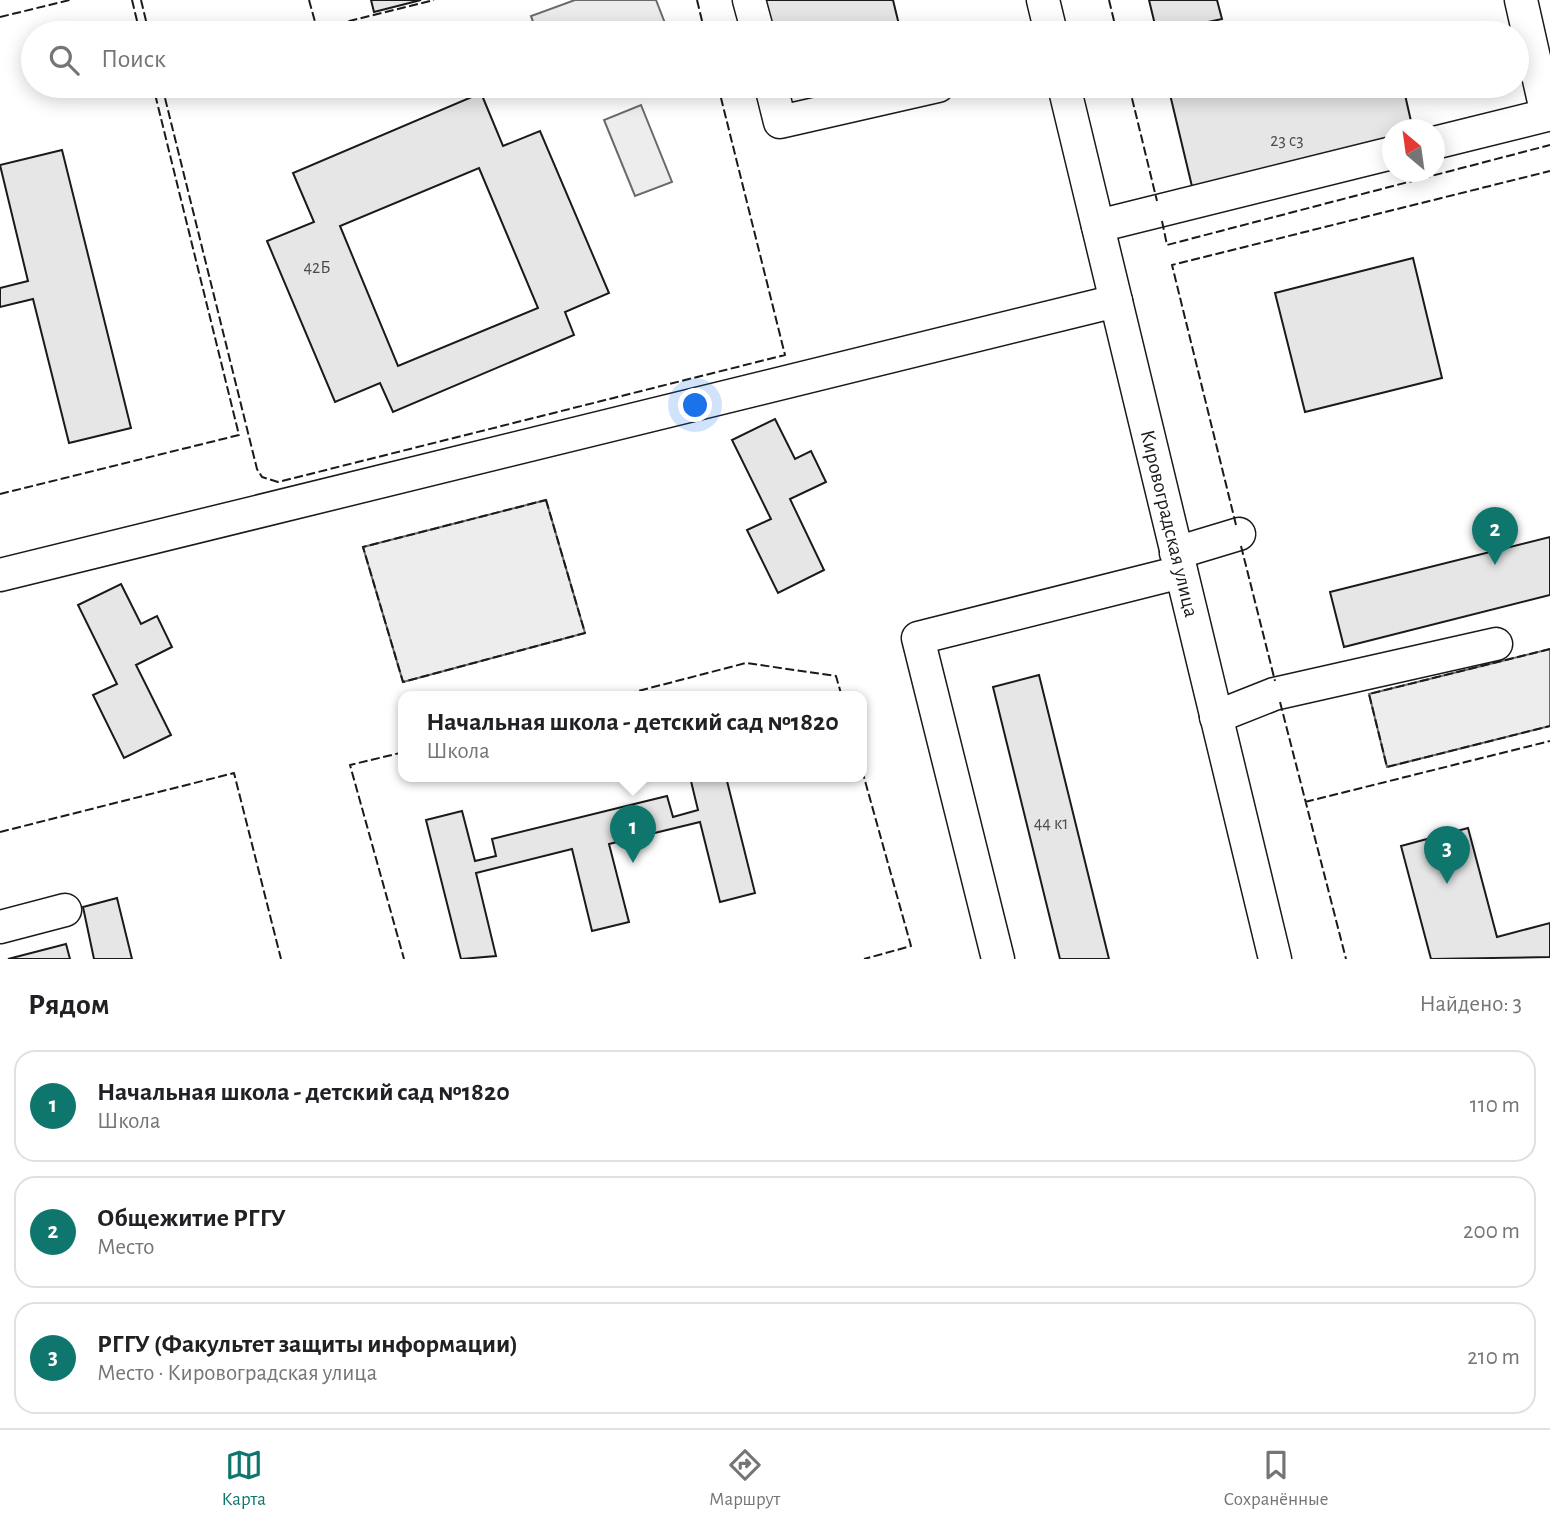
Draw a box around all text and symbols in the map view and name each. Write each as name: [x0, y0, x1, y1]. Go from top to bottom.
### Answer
search box: [21, 21, 1529, 98]
icon: search: [45, 41, 83, 79]
text: Поиск: [101, 46, 166, 72]
north arrow: [1382, 119, 1445, 182]
house number: 23 с3: [1270, 132, 1304, 150]
house number: 42Б: [303, 259, 331, 277]
your location: [678, 388, 712, 422]
street label: Кировоградская улица: [1136, 428, 1202, 620]
pin: 2: [1472, 507, 1518, 565]
popup: [398, 691, 867, 782]
text: Начальная школа - детский сад №1820: [426, 709, 839, 735]
text: Школа: [426, 740, 490, 763]
pin: 1: [610, 805, 656, 863]
house number: 44 к1: [1034, 815, 1068, 833]
pin: 3: [1424, 826, 1470, 884]
text: Рядом: [28, 990, 110, 1020]
text: Найдено: 3: [1420, 993, 1522, 1016]
text: Начальная школа - детский сад №1820: [97, 1079, 510, 1105]
text: 1: [49, 1094, 57, 1117]
text: 110 m: [1470, 1094, 1520, 1117]
text: Школа: [97, 1110, 161, 1133]
text: Общежитие РГГУ: [97, 1205, 286, 1231]
text: 2: [48, 1220, 58, 1243]
text: 200 m: [1463, 1220, 1520, 1243]
text: Место: [97, 1236, 154, 1259]
text: РГГУ (Факультет защиты информации): [97, 1331, 518, 1357]
text: 3: [48, 1346, 58, 1369]
text: 210 m: [1467, 1346, 1520, 1369]
text: Место · Кировоградская улица: [97, 1362, 377, 1385]
tab: Карта: [222, 1446, 266, 1511]
tab: Маршрут: [709, 1446, 780, 1511]
tab: Сохранённые: [1223, 1446, 1328, 1511]

